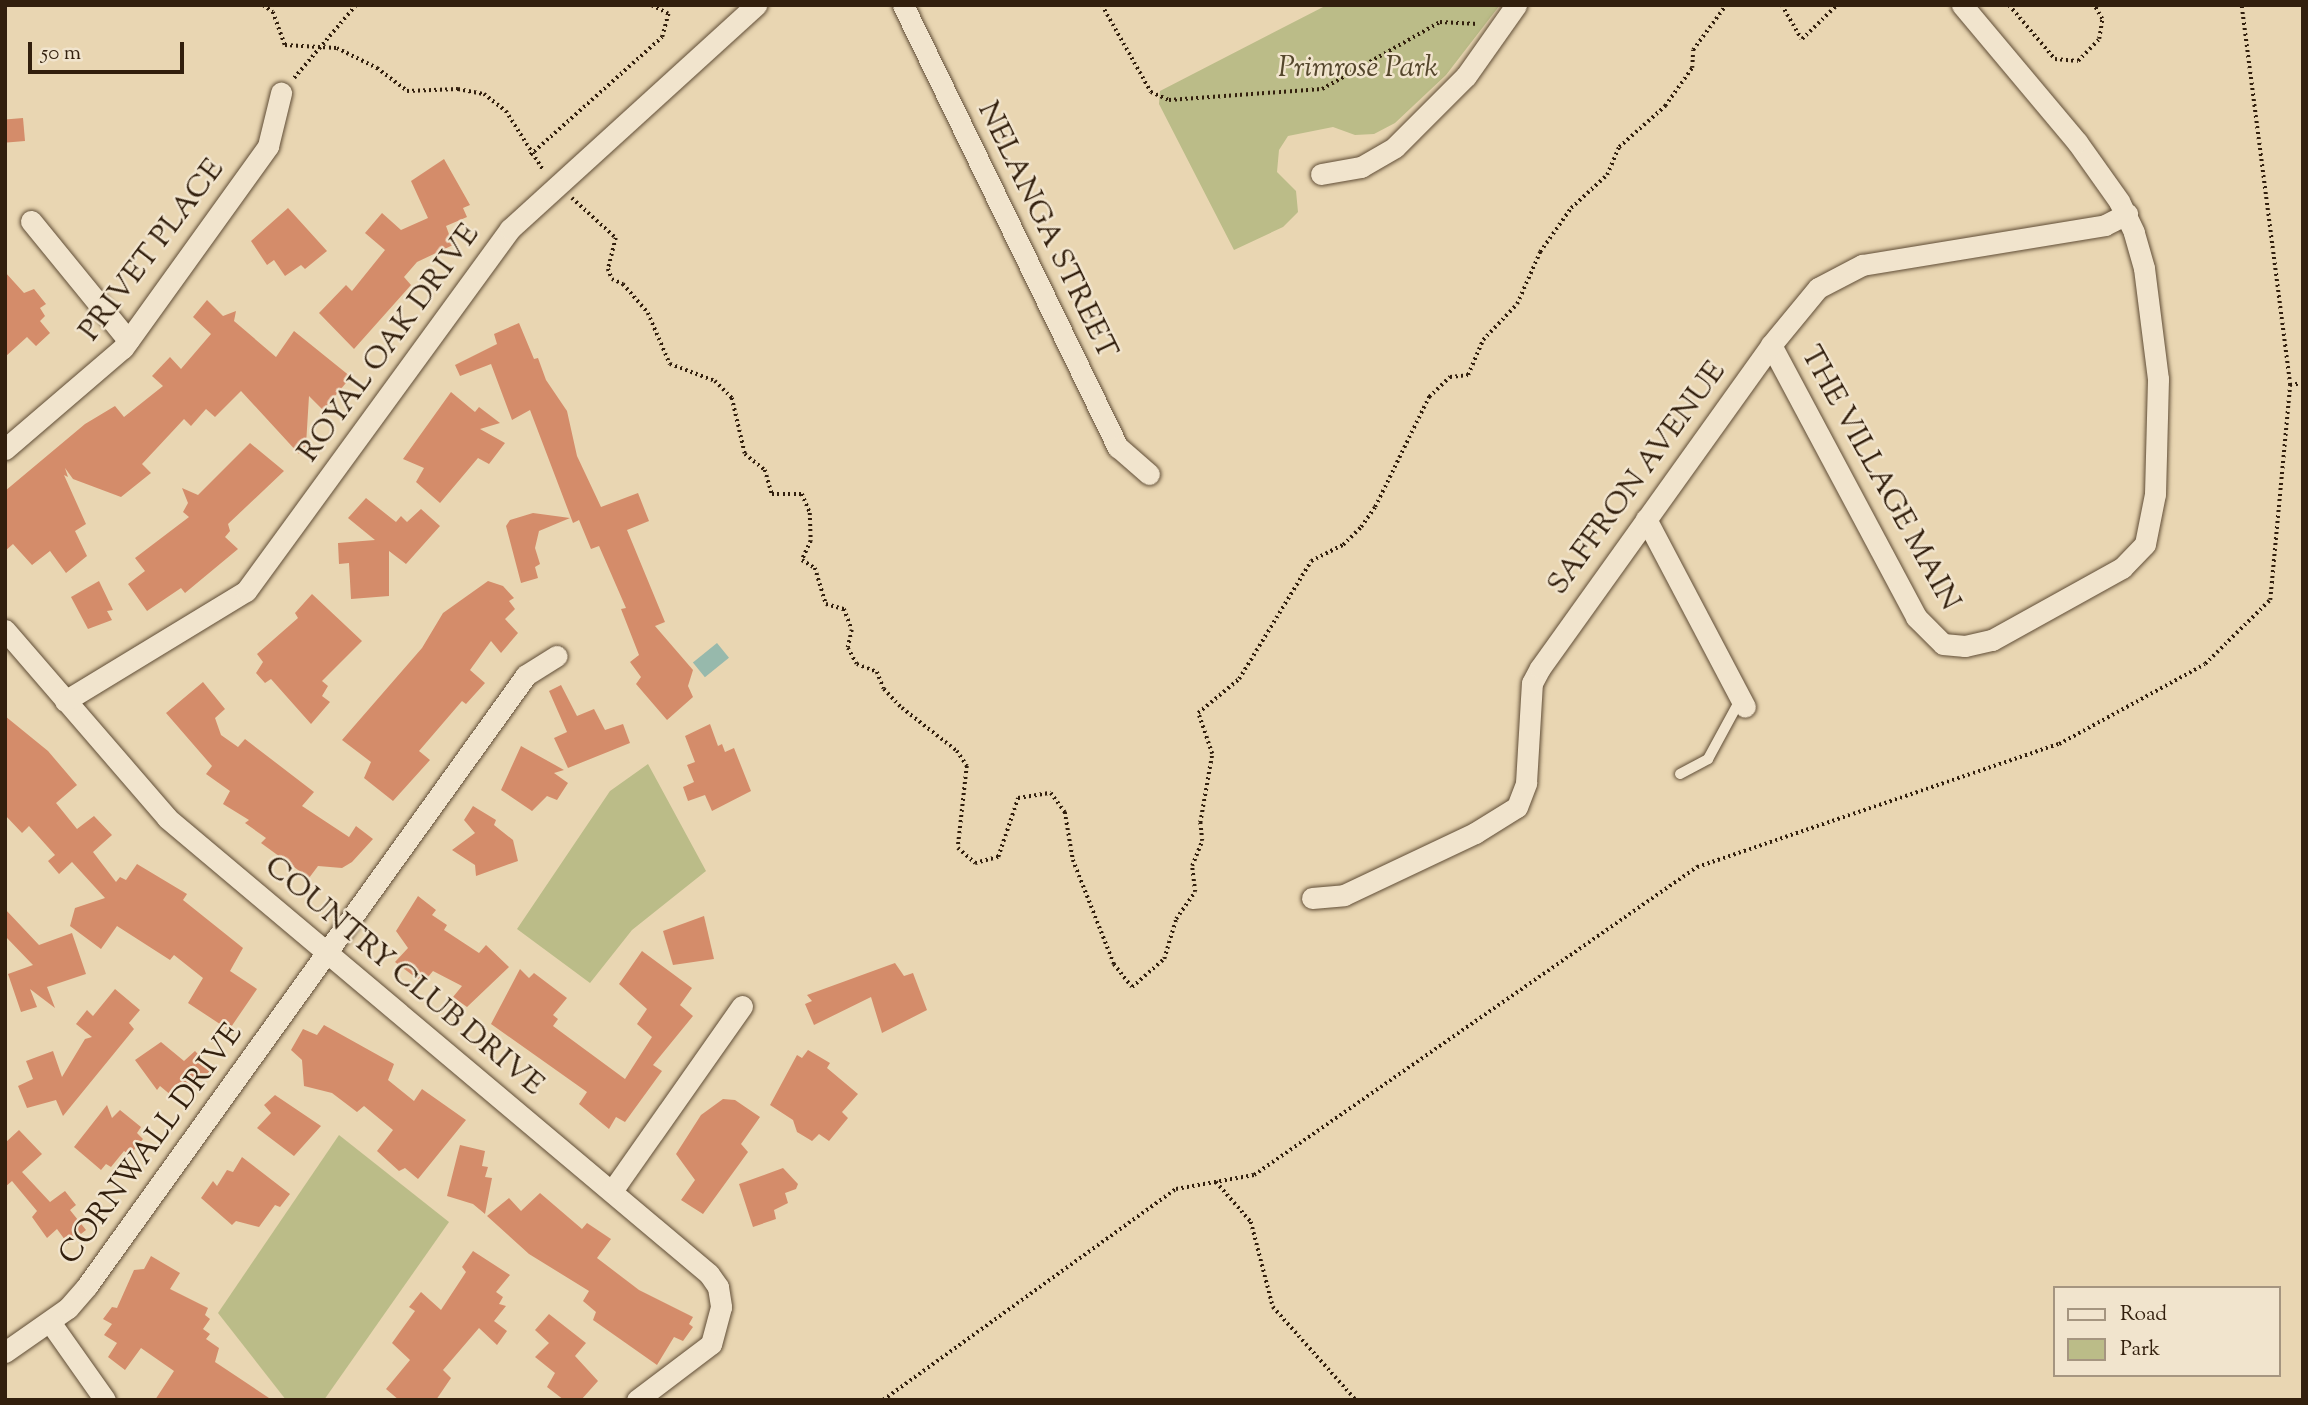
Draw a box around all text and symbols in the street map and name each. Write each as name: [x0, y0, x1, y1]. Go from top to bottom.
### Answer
scale bar: [32, 28, 187, 72]
text: 50 m: [41, 39, 81, 69]
park label: Primrose Park: [1278, 51, 1438, 87]
street label: NELANGA STREET: [968, 97, 1124, 365]
street label: PRIVET PLACE: [73, 153, 233, 349]
street label: ROYAL OAK DRIVE: [292, 218, 488, 470]
street label: THE VILLAGE MAIN: [1791, 340, 1967, 618]
street label: SAFFRON AVENUE: [1541, 355, 1735, 603]
street label: COUNTRY CLUB DRIVE: [256, 850, 550, 1104]
street label: CORNWALL DRIVE: [53, 1018, 251, 1272]
legend: [2052, 1286, 2280, 1377]
text: Road: [2120, 1300, 2167, 1330]
text: Park: [2120, 1335, 2160, 1365]

